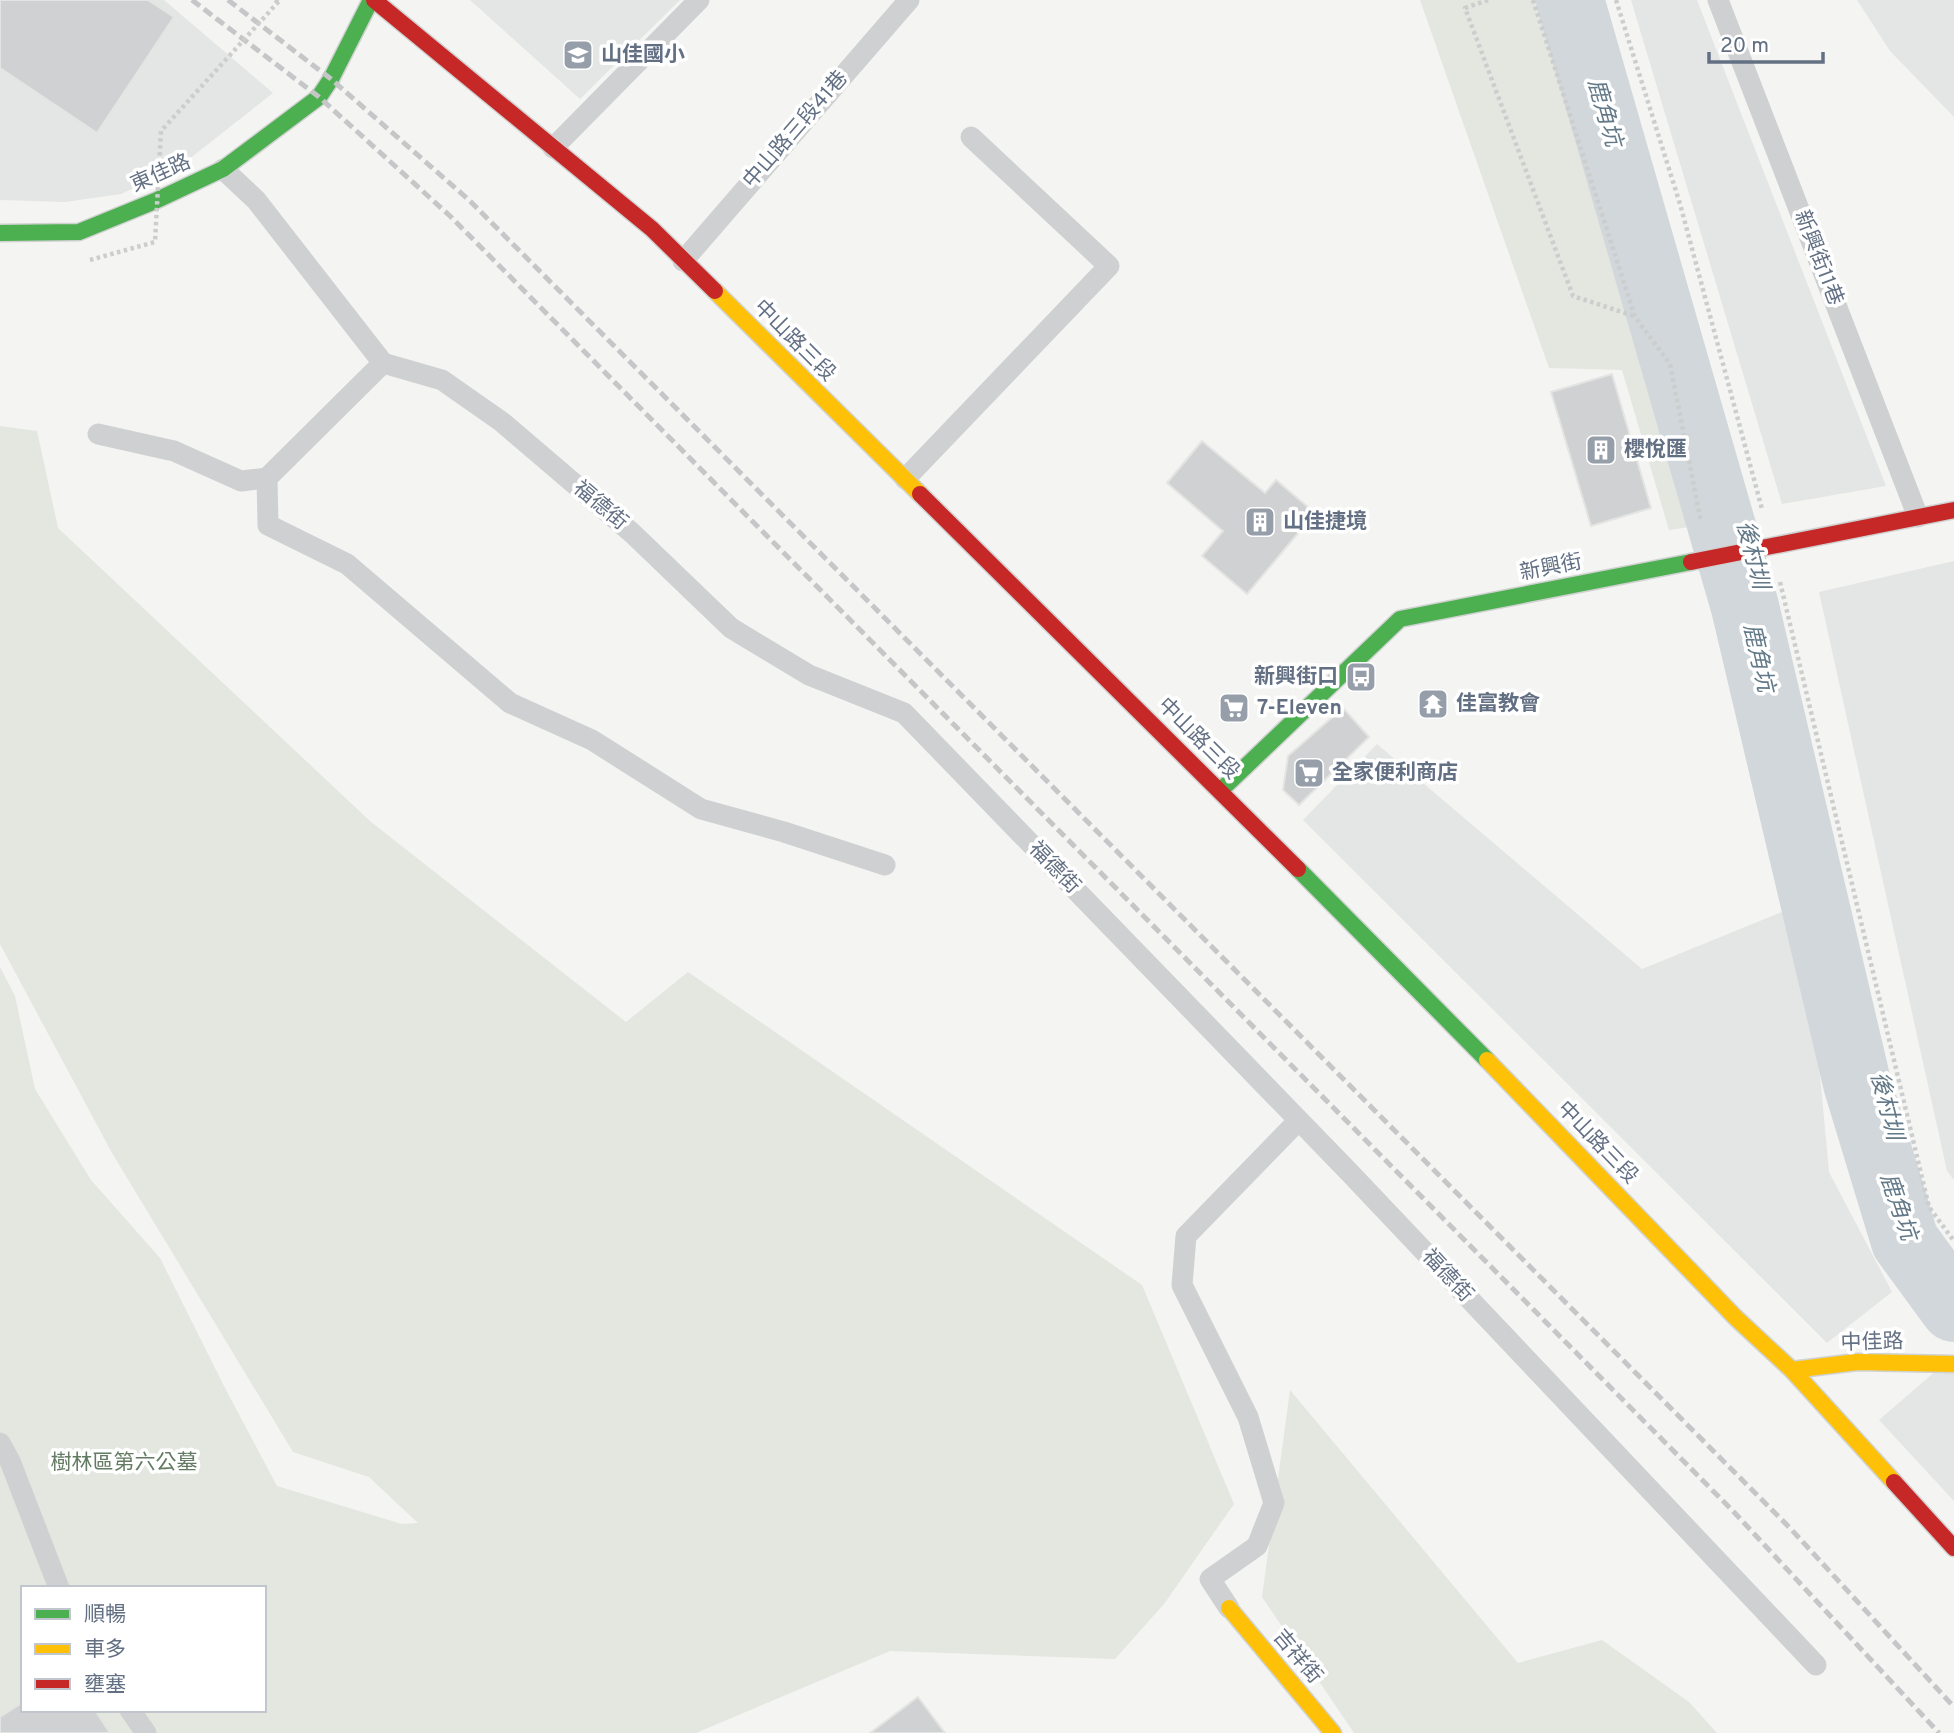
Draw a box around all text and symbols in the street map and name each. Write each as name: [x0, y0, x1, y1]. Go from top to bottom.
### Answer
scale bar: [1709, 21, 1823, 65]
text: 20 m: [1720, 33, 1769, 60]
school or university icon: 山佳國小: [561, 38, 595, 72]
place label: 山佳國小: [601, 42, 685, 69]
street label: 中山路三段41巷: [738, 66, 854, 194]
water label: 鹿角坑: [1580, 76, 1627, 153]
street label: 東佳路: [127, 149, 195, 199]
street label: 新興街11巷: [1788, 207, 1848, 309]
street label: 中山路三段: [747, 294, 841, 388]
building icon: 櫻悅匯: [1584, 433, 1618, 467]
place label: 櫻悅匯: [1624, 437, 1687, 464]
street label: 福德街: [567, 475, 633, 537]
building icon: 山佳捷境: [1243, 505, 1277, 539]
place label: 山佳捷境: [1283, 509, 1367, 536]
water label: 後村圳: [1729, 518, 1774, 595]
street label: 新興街: [1518, 549, 1584, 587]
water label: 鹿角坑: [1735, 621, 1780, 698]
bus stop icon: 新興街口: [1344, 660, 1378, 694]
place label: 新興街口: [1254, 664, 1338, 691]
temple icon: 佳富教會: [1416, 687, 1450, 721]
supermarket icon: 7-Eleven: [1217, 691, 1251, 725]
place label: 佳富教會: [1456, 691, 1540, 718]
street label: 中山路三段: [1151, 692, 1245, 786]
place label: 7-Eleven: [1257, 695, 1342, 722]
supermarket icon: 全家便利商店: [1292, 756, 1326, 790]
place label: 全家便利商店: [1332, 760, 1458, 787]
street label: 福德街: [1022, 836, 1086, 900]
water label: 後村圳: [1863, 1069, 1908, 1146]
street label: 中山路三段: [1551, 1096, 1643, 1190]
water label: 鹿角坑: [1872, 1170, 1923, 1247]
street label: 福德街: [1416, 1244, 1478, 1308]
street label: 中佳路: [1840, 1328, 1904, 1358]
park label: 樹林區第六公墓: [51, 1450, 198, 1477]
legend: [21, 1586, 266, 1712]
text: 順暢: [84, 1602, 126, 1629]
street label: 吉祥街: [1266, 1624, 1328, 1690]
text: 車多: [84, 1637, 126, 1664]
text: 壅塞: [84, 1672, 126, 1699]

